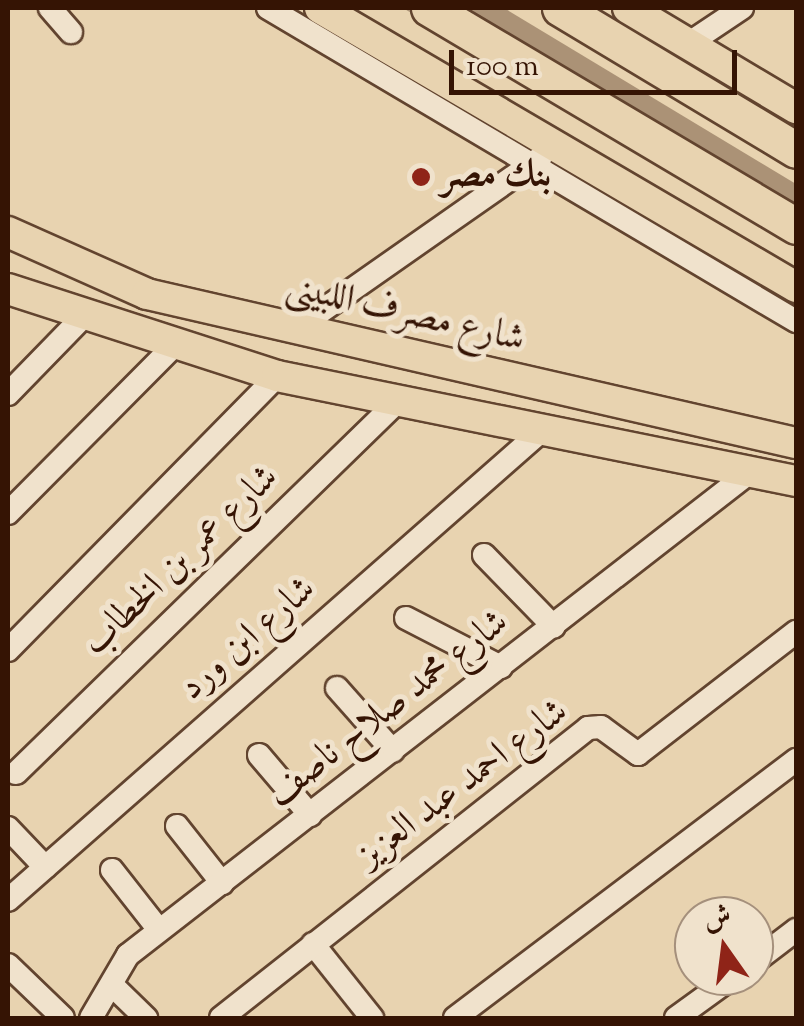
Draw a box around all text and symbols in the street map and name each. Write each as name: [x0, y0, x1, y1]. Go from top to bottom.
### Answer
scale bar: [454, 30, 742, 92]
text: 100 m: [466, 46, 539, 89]
place label: بنك مصر: [441, 154, 551, 200]
marker: بنك مصر: [410, 166, 432, 188]
street label: شارع مصرف اللبينى: [281, 265, 529, 365]
street label: شارع عمر بن الخطاب: [74, 457, 290, 667]
street label: شارع ابن ورد: [171, 568, 327, 712]
street label: شارع محمد صلاح ناصف: [259, 601, 519, 819]
street label: شارع احمد عبد العزيز: [349, 691, 579, 879]
north arrow: [674, 896, 774, 996]
text: ش: [699, 896, 736, 942]

